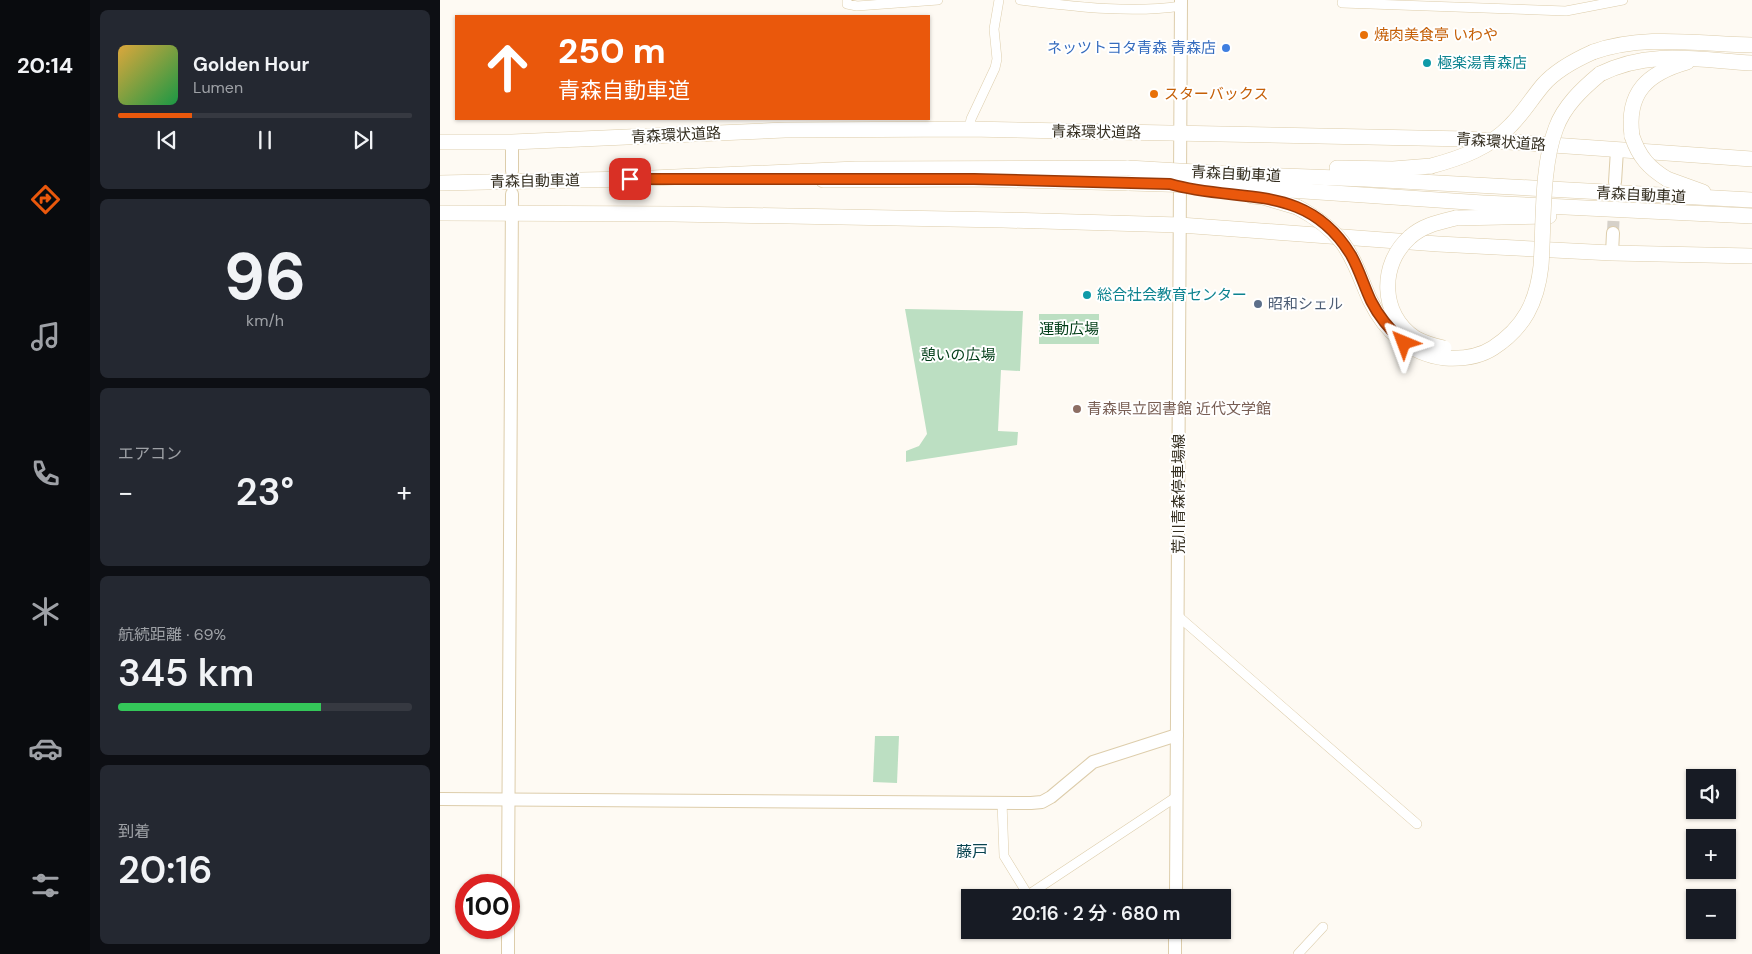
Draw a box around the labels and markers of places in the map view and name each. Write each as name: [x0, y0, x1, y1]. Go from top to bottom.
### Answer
place label: 焼肉美食亭 いわや: [1374, 25, 1498, 45]
marker: 焼肉美食亭 いわや: [1358, 29, 1370, 41]
place label: ネッツトヨタ青森 青森店: [1047, 38, 1216, 58]
marker: ネッツトヨタ青森 青森店: [1220, 42, 1232, 54]
place label: 極楽湯青森店: [1437, 53, 1527, 73]
marker: 極楽湯青森店: [1421, 57, 1433, 69]
place label: スターバックス: [1164, 84, 1268, 104]
marker: スターバックス: [1148, 88, 1160, 100]
pin: [609, 158, 651, 200]
place label: 総合社会教育センター: [1097, 285, 1247, 305]
marker: 総合社会教育センター: [1081, 289, 1093, 301]
place label: 昭和シェル: [1268, 294, 1343, 314]
marker: 昭和シェル: [1252, 298, 1264, 310]
place label: 青森県立図書館 近代文学館: [1087, 399, 1271, 419]
marker: 青森県立図書館 近代文学館: [1071, 403, 1083, 415]

